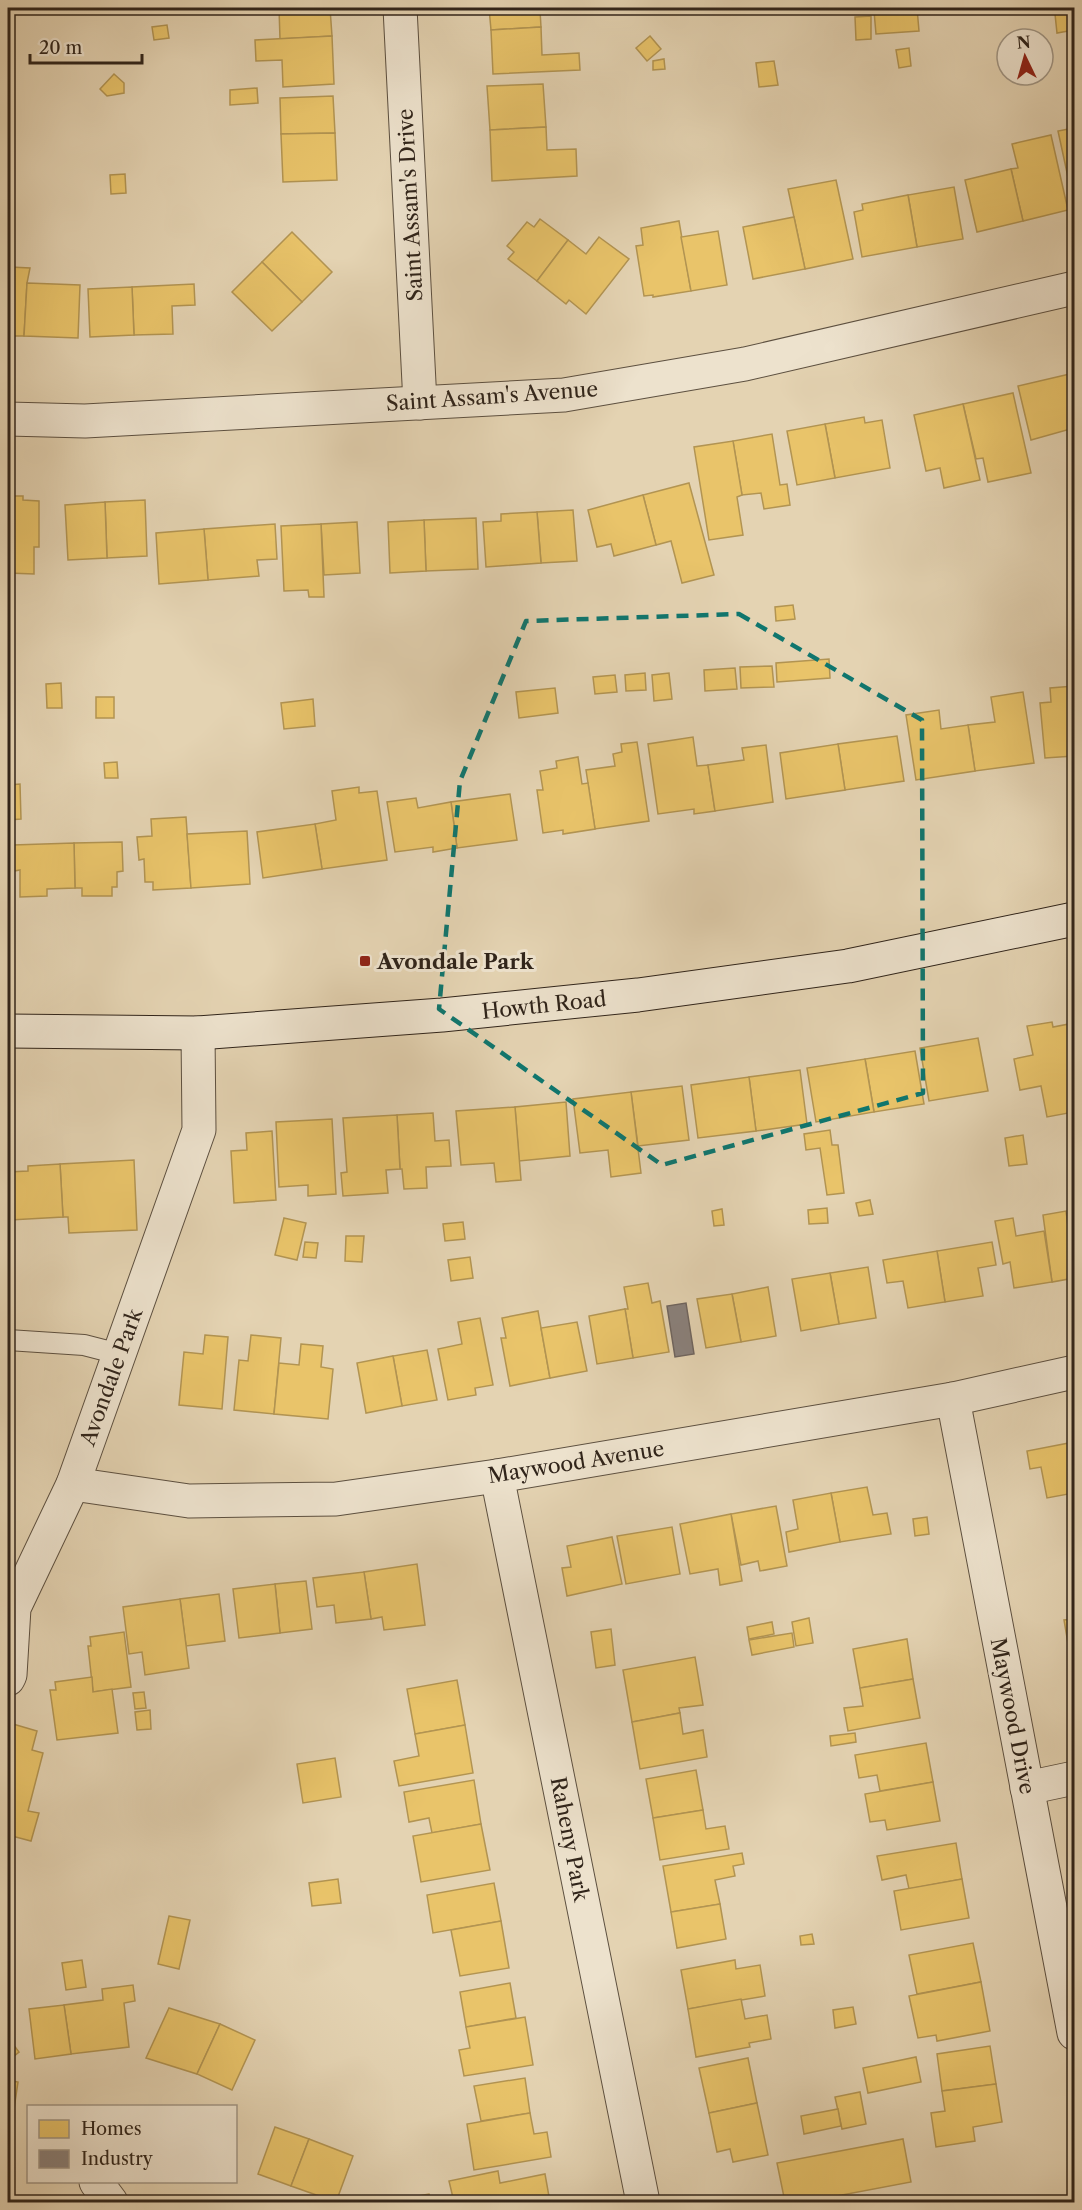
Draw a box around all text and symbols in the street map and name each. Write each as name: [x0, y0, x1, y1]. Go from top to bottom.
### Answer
scale bar: [30, 27, 142, 65]
north arrow: [995, 27, 1055, 87]
text: N: [1016, 31, 1032, 53]
text: 20 m: [39, 37, 83, 59]
street label: Saint Assam's Drive: [392, 108, 428, 302]
street label: Saint Assam's Avenue: [385, 376, 599, 416]
place label: Avondale Park: [376, 949, 535, 974]
marker: Avondale Park: [358, 954, 372, 968]
street label: Howth Road: [480, 986, 608, 1024]
street label: Avondale Park: [74, 1304, 148, 1450]
street label: Maywood Avenue: [486, 1436, 666, 1488]
street label: Maywood Drive: [986, 1636, 1040, 1796]
street label: Raheny Park: [546, 1775, 594, 1904]
legend: [27, 2105, 237, 2183]
text: Homes: [81, 2118, 142, 2140]
text: Industry: [81, 2148, 154, 2170]

